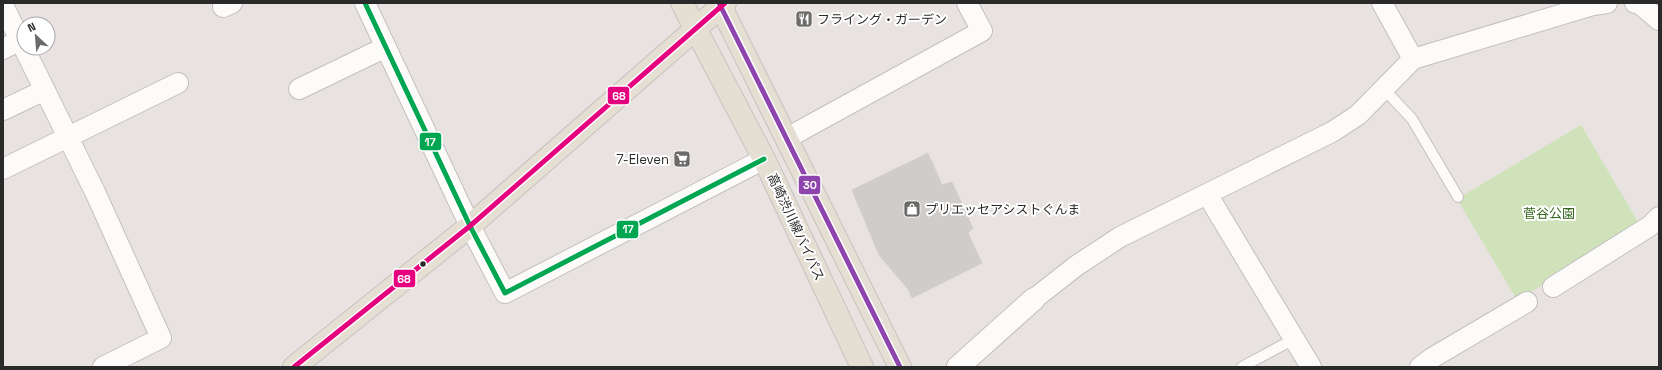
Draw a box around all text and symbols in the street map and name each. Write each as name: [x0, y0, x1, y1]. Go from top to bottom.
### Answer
restaurant icon: フライング・ガーデン: [794, 9, 814, 29]
place label: フライング・ガーデン: [817, 11, 947, 28]
north arrow: [16, 16, 56, 56]
text: N: [25, 19, 38, 35]
line badge: 68: [607, 86, 630, 105]
text: 68: [612, 89, 626, 103]
line badge: 17: [419, 132, 442, 151]
text: 17: [424, 135, 436, 149]
supermarket icon: 7-Eleven: [672, 149, 692, 169]
place label: 7-Eleven: [616, 151, 669, 168]
street label: 高崎渋川線バイパス: [764, 171, 828, 283]
line badge: 30: [798, 175, 821, 195]
text: 30: [803, 178, 817, 192]
shop icon: プリエッセアシストぐんま: [902, 199, 922, 219]
place label: プリエッセアシストぐんま: [925, 201, 1080, 218]
park label: 菅谷公園: [1523, 205, 1575, 222]
line badge: 17: [616, 220, 639, 239]
text: 17: [622, 222, 634, 236]
unlabelled marker: [418, 259, 428, 269]
line badge: 68: [393, 269, 416, 288]
text: 68: [397, 272, 411, 286]

